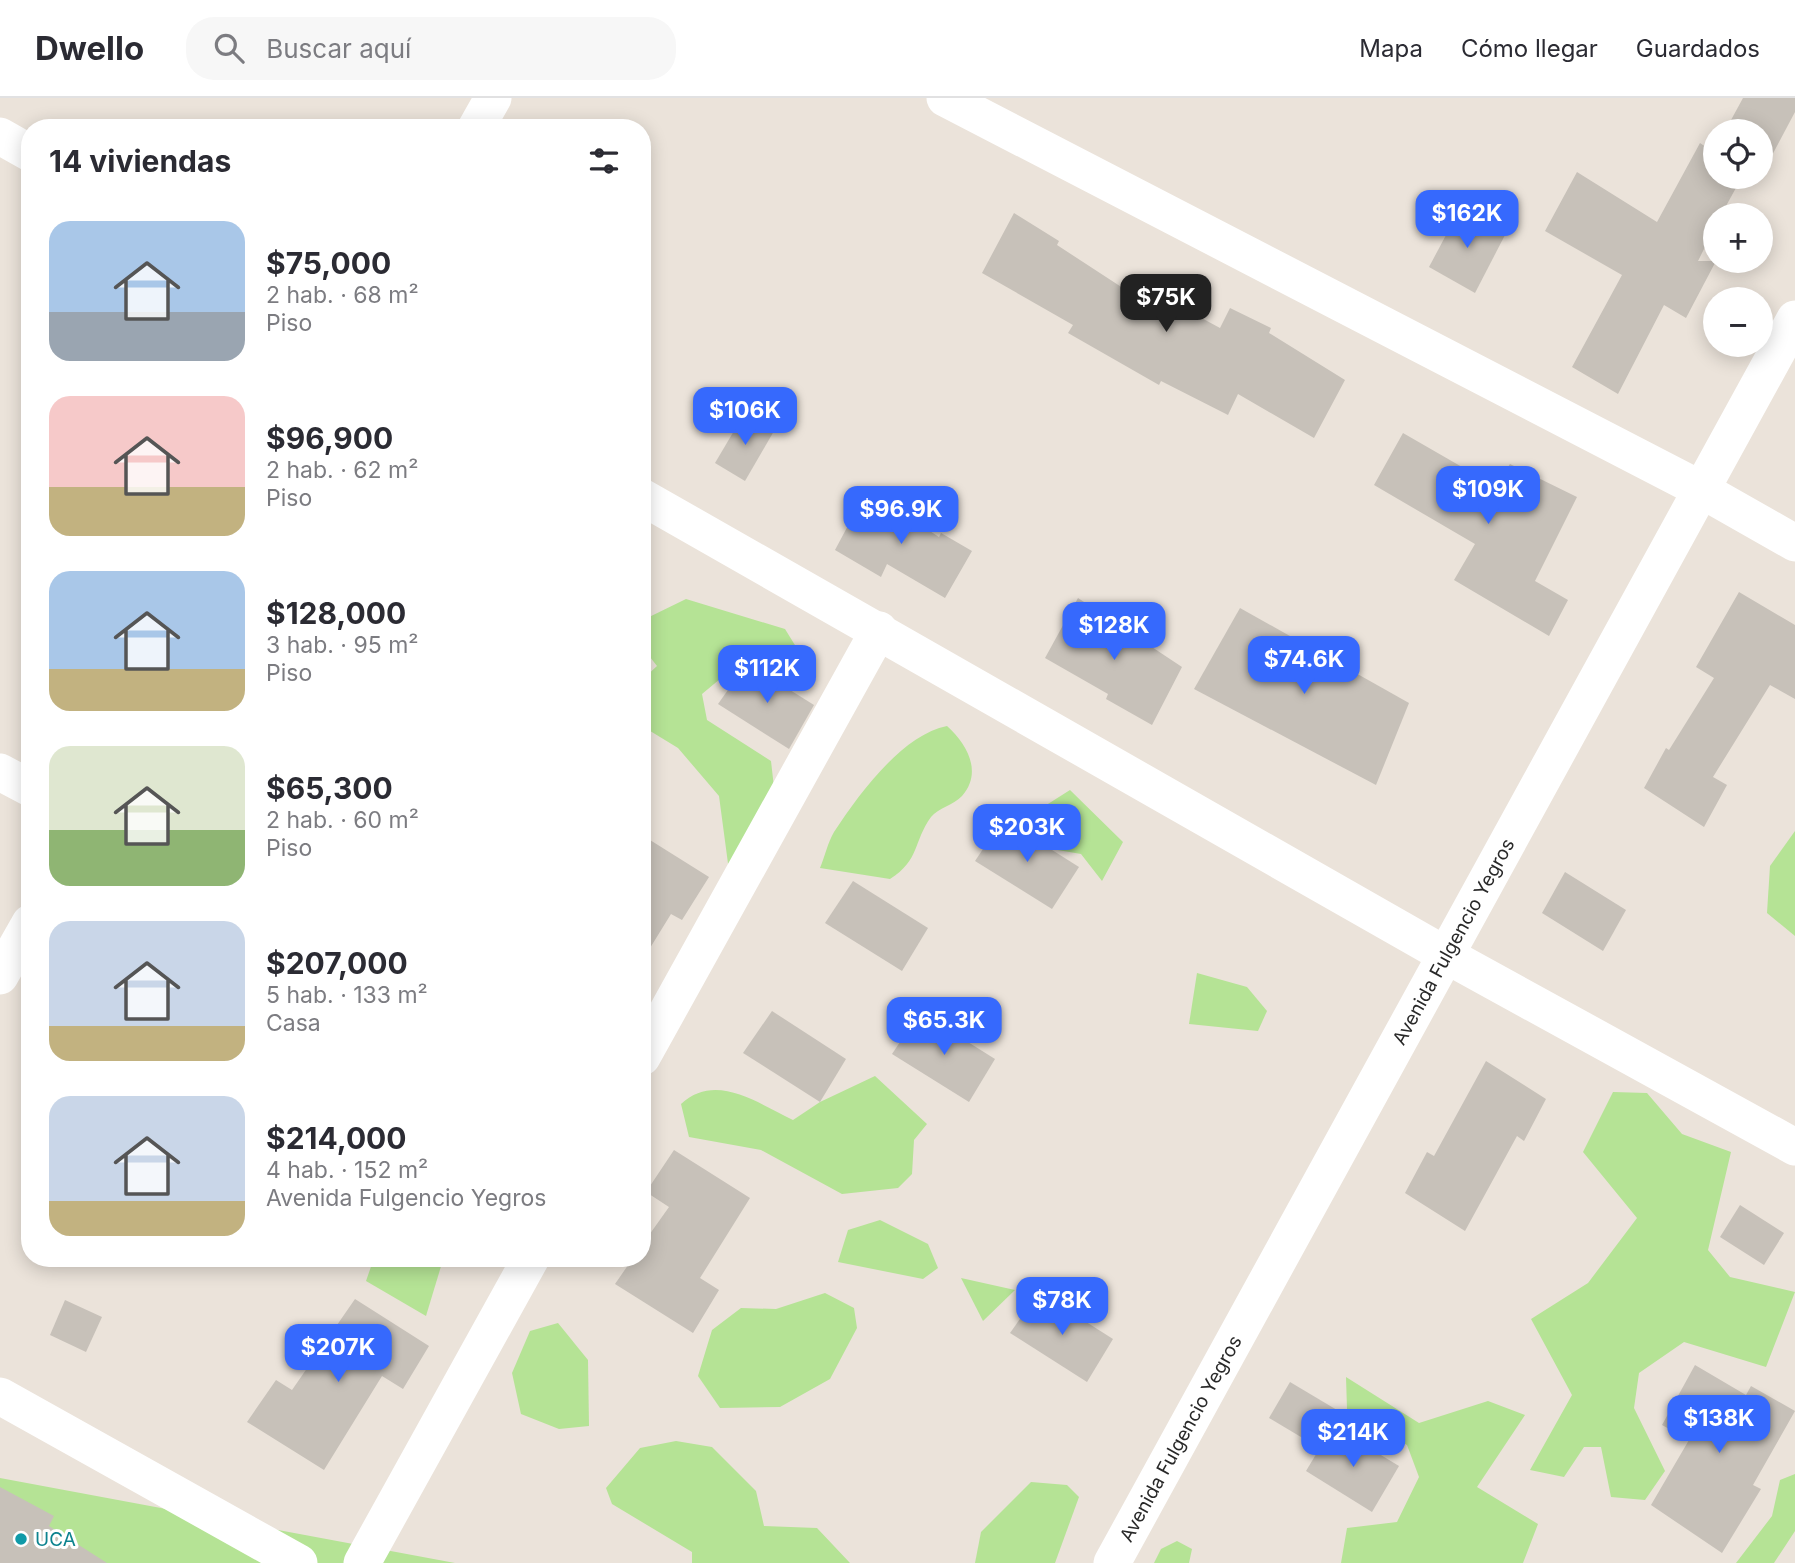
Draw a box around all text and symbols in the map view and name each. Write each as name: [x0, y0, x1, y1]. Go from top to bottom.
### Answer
search box: [186, 17, 676, 80]
text: Dwello: [35, 28, 144, 68]
icon: search: [210, 29, 248, 67]
text: Buscar aquí: [266, 33, 411, 64]
text: Mapa: [1359, 34, 1423, 63]
text: Cómo llegar: [1461, 34, 1598, 63]
text: Guardados: [1636, 34, 1760, 63]
map controls: [1703, 119, 1773, 357]
button: locate: [1703, 119, 1773, 189]
icon: filters: [585, 142, 623, 180]
text: 14 viviendas: [49, 143, 231, 179]
pin: $162K: [1418, 190, 1516, 250]
text: $162K: [1432, 199, 1502, 227]
button: +: [1703, 203, 1773, 273]
text: $75,000: [266, 245, 391, 281]
icon: home: [105, 249, 189, 333]
pin: $75K: [1125, 274, 1207, 334]
text: 2 hab. · 68 m²: [266, 281, 419, 309]
text: $75K: [1136, 283, 1196, 311]
button: −: [1703, 287, 1773, 357]
text: Piso: [266, 309, 312, 337]
pin: $106K: [696, 388, 794, 447]
text: $106K: [709, 396, 781, 424]
text: $96,900: [266, 420, 393, 456]
icon: home: [105, 424, 189, 508]
text: 2 hab. · 62 m²: [266, 456, 418, 484]
pin: $109K: [1439, 466, 1537, 526]
text: $109K: [1452, 475, 1524, 503]
text: Piso: [266, 484, 312, 512]
pin: $96.9K: [844, 486, 958, 546]
text: $96.9K: [859, 495, 943, 523]
text: $128,000: [266, 595, 406, 631]
icon: home: [105, 599, 189, 683]
pin: $128K: [1065, 602, 1163, 662]
text: $128K: [1079, 611, 1149, 639]
text: 3 hab. · 95 m²: [266, 631, 419, 659]
pin: $74.6K: [1247, 636, 1361, 696]
text: $74.6K: [1264, 645, 1344, 673]
pin: $112K: [718, 646, 816, 705]
text: $112K: [734, 654, 800, 682]
text: Piso: [266, 659, 312, 687]
text: $65,300: [266, 770, 393, 806]
icon: home: [105, 774, 189, 858]
pin: $203K: [978, 804, 1076, 864]
text: 2 hab. · 60 m²: [266, 806, 419, 834]
text: $203K: [989, 813, 1065, 841]
text: Piso: [266, 834, 312, 862]
street label: Avenida Fulgencio Yegros: [1387, 834, 1519, 1049]
text: $207,000: [266, 945, 408, 981]
icon: home: [105, 949, 189, 1033]
text: 5 hab. · 133 m²: [266, 981, 428, 1009]
pin: $65.3K: [887, 998, 1001, 1057]
text: $65.3K: [903, 1006, 985, 1034]
text: Casa: [266, 1009, 321, 1037]
text: $214,000: [266, 1120, 407, 1156]
icon: home: [105, 1124, 189, 1208]
text: 4 hab. · 152 m²: [266, 1156, 428, 1184]
text: Avenida Fulgencio Yegros: [266, 1184, 546, 1212]
pin: $78K: [1021, 1278, 1103, 1337]
text: $78K: [1032, 1286, 1092, 1314]
pin: $207K: [289, 1324, 387, 1384]
street label: Avenida Fulgencio Yegros: [1114, 1331, 1246, 1546]
text: $207K: [301, 1333, 375, 1361]
pin: $138K: [1670, 1396, 1768, 1455]
text: $138K: [1683, 1404, 1755, 1432]
pin: $214K: [1304, 1410, 1402, 1469]
text: $214K: [1317, 1418, 1389, 1446]
place label: UCA: [35, 1528, 76, 1551]
marker: UCA: [13, 1531, 29, 1547]

